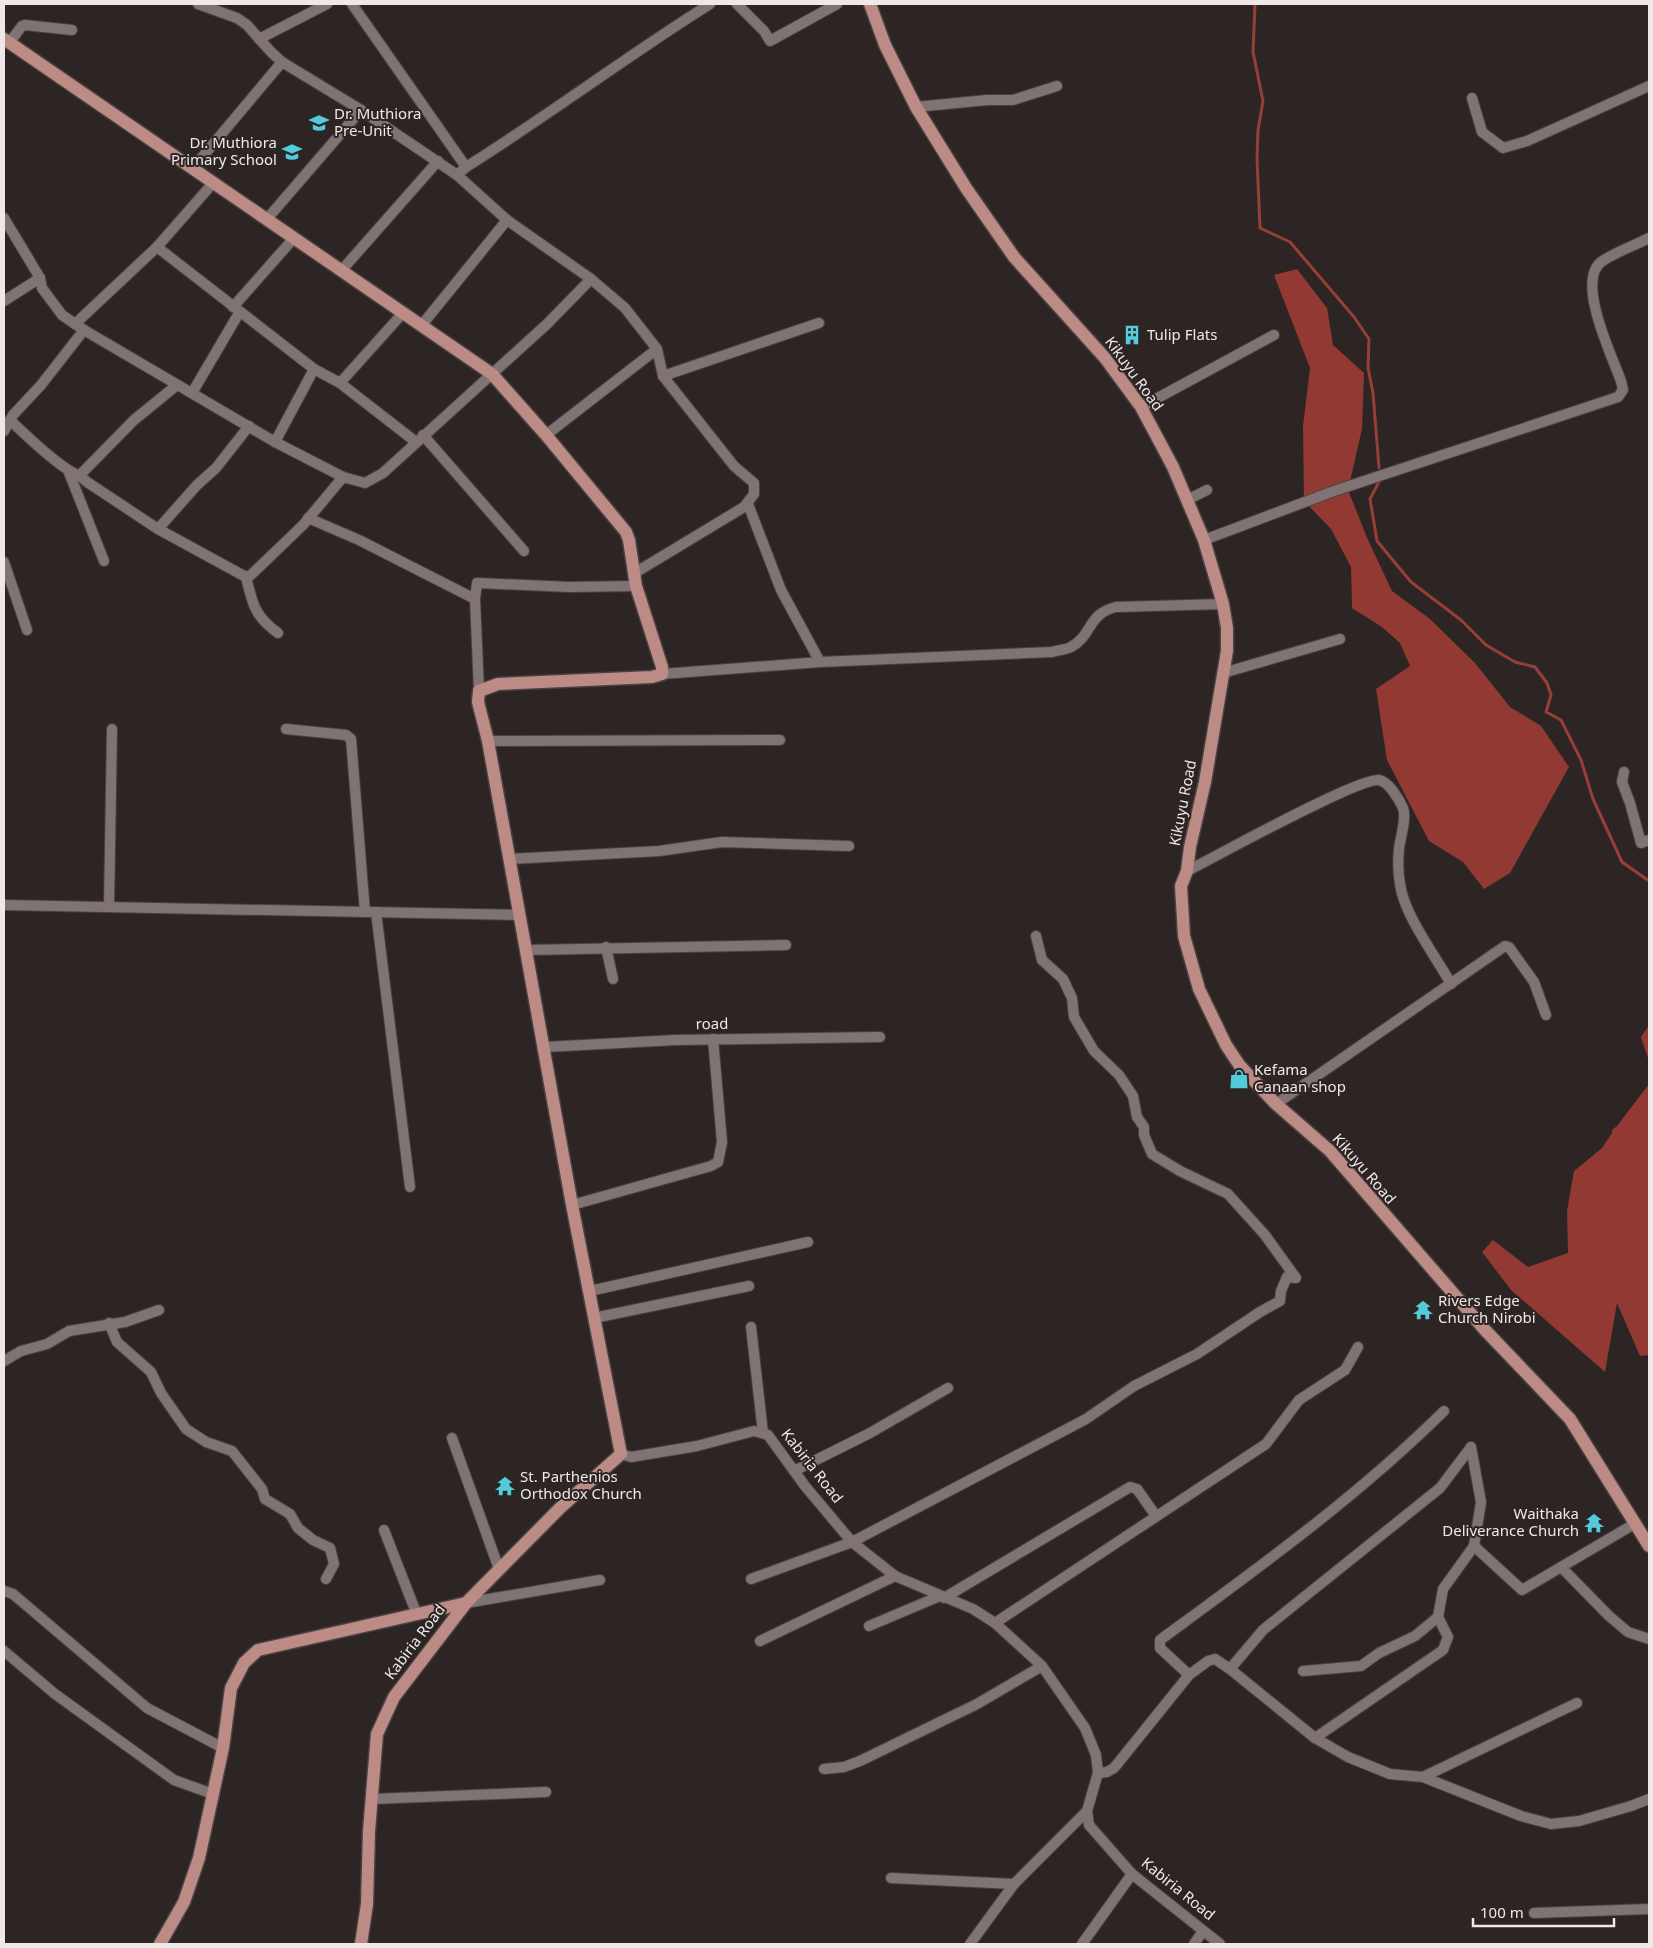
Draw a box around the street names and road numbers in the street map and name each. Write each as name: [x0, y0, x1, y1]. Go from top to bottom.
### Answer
street label: Kikuyu Road: [1101, 332, 1169, 415]
street label: Kikuyu Road: [1164, 758, 1200, 848]
street label: road: [695, 1013, 728, 1033]
street label: Kikuyu Road: [1329, 1129, 1401, 1208]
street label: Kabiria Road: [777, 1424, 848, 1507]
street label: Kabiria Road: [379, 1600, 449, 1683]
street label: Kabiria Road: [1138, 1852, 1220, 1924]

